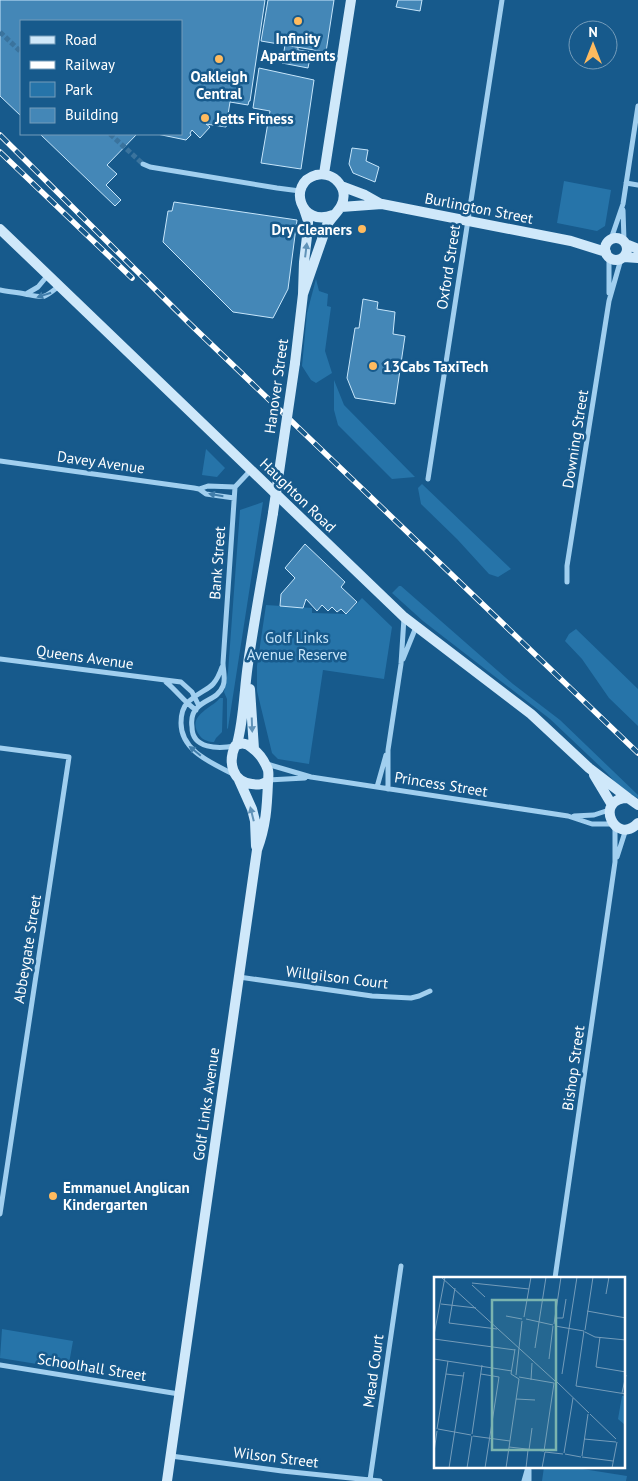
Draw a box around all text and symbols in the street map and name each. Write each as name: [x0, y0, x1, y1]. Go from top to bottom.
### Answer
marker: Infinity Apartments: [292, 15, 304, 27]
legend: [20, 20, 182, 135]
north arrow: [568, 20, 618, 70]
text: N: [588, 23, 598, 41]
place label: Infinity Apartments: [260, 29, 336, 65]
text: Road: [65, 30, 97, 49]
marker: Oakleigh Central: [213, 53, 225, 65]
text: Railway: [65, 55, 115, 74]
place label: Oakleigh Central: [190, 67, 248, 103]
text: Park: [65, 80, 93, 99]
text: Building: [65, 105, 119, 124]
place label: Jetts Fitness: [214, 109, 293, 128]
marker: Jetts Fitness: [199, 112, 211, 124]
street label: Burlington Street: [423, 188, 535, 228]
place label: Dry Cleaners: [272, 220, 352, 239]
marker: Dry Cleaners: [356, 223, 368, 235]
street label: Oxford Street: [432, 223, 464, 311]
one-way arrow: [302, 242, 310, 258]
one-way arrow: [36, 291, 51, 299]
street label: Hanover Street: [260, 337, 292, 435]
place label: 13Cabs TaxiTech: [383, 357, 488, 376]
marker: 13Cabs TaxiTech: [367, 360, 379, 372]
street label: Downing Street: [558, 388, 592, 490]
street label: Davey Avenue: [56, 446, 146, 478]
street label: Haughton Road: [256, 454, 340, 536]
one-way arrow: [208, 491, 224, 499]
street label: Bank Street: [205, 526, 229, 600]
park label: Golf Links Avenue Reserve: [247, 628, 347, 664]
street label: Queens Avenue: [35, 641, 135, 673]
one-way arrow: [248, 717, 256, 733]
one-way arrow: [188, 745, 201, 756]
street label: Princess Street: [393, 767, 489, 801]
one-way arrow: [248, 806, 256, 821]
street label: Abbeygate Street: [9, 893, 45, 1005]
street label: Willgilson Court: [285, 961, 389, 993]
street label: Bishop Street: [558, 1024, 588, 1112]
street label: Golf Links Avenue: [189, 1046, 223, 1162]
place label: Emmanuel Anglican Kindergarten: [63, 1178, 190, 1214]
marker: Emmanuel Anglican Kindergarten: [47, 1190, 59, 1202]
inset map: [434, 1277, 626, 1468]
street label: Mead Court: [358, 1333, 388, 1409]
street label: Schoolhall Street: [36, 1349, 148, 1385]
street label: Wilson Street: [232, 1442, 320, 1472]

